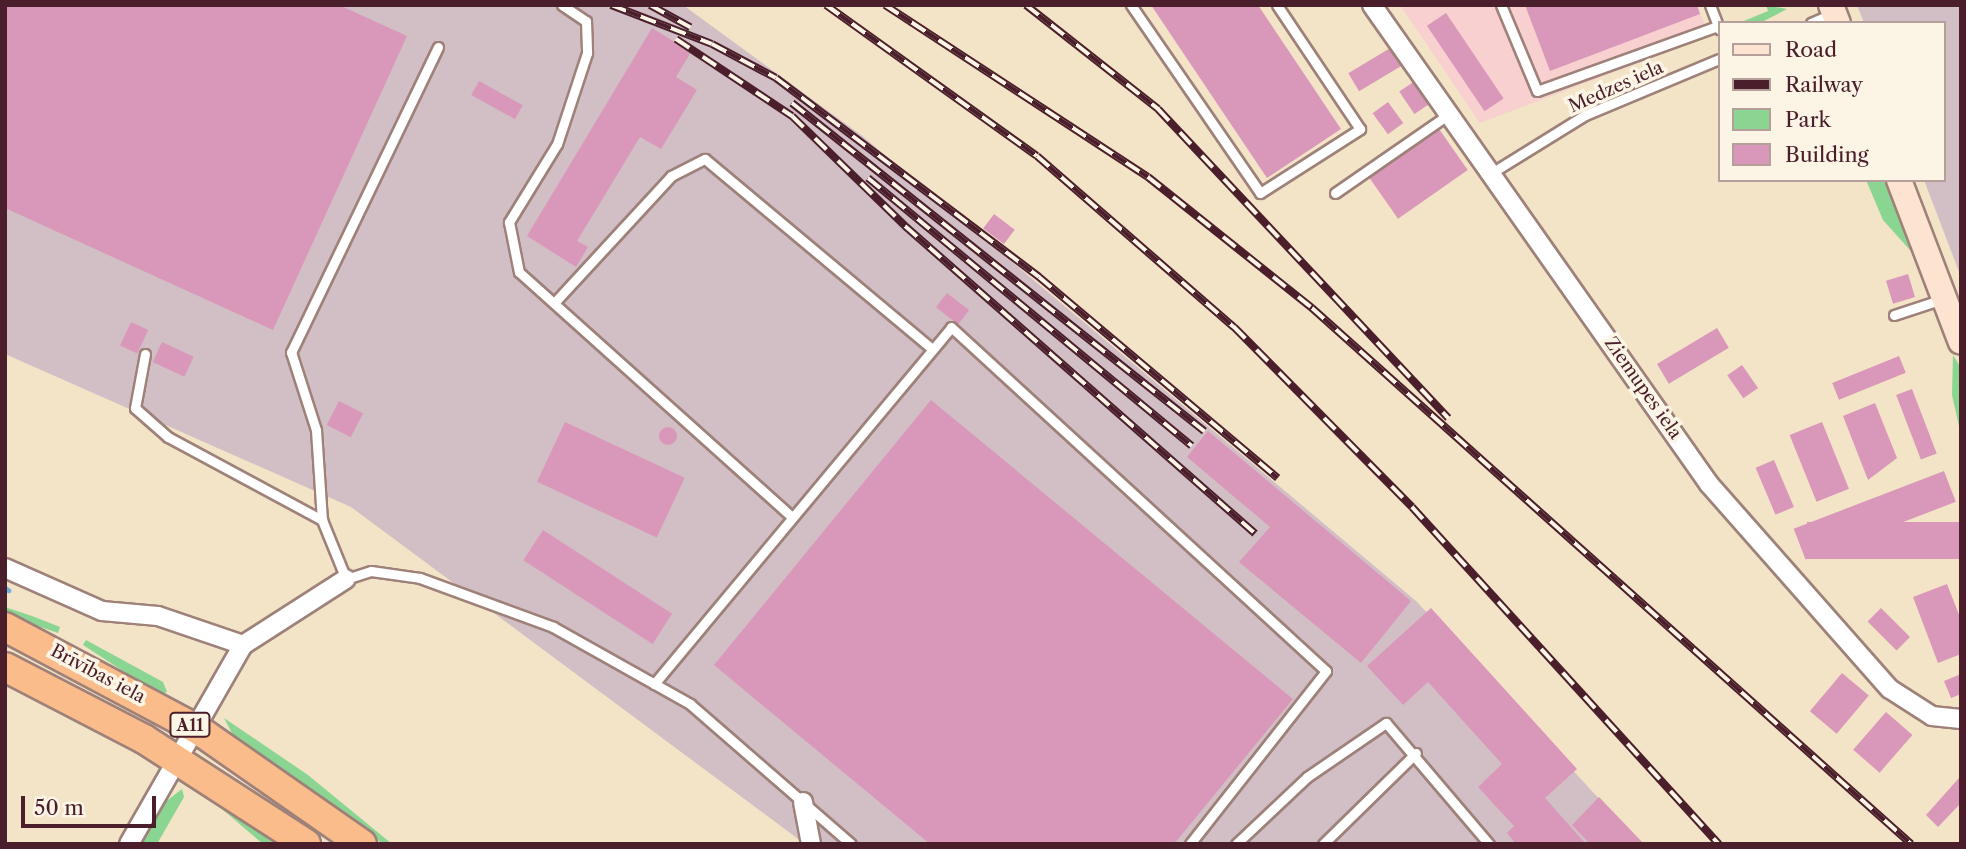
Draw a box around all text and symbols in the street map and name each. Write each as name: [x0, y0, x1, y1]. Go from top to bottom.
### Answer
legend: [1717, 21, 1945, 182]
text: Road: [1785, 37, 1837, 62]
street label: Medzes iela: [1565, 57, 1667, 117]
text: Railway: [1785, 72, 1863, 97]
text: Park: [1785, 107, 1831, 132]
text: Building: [1785, 142, 1869, 167]
street label: Ziemupes iela: [1600, 333, 1686, 443]
street label: Brīvības iela: [47, 640, 149, 708]
road number: A11: [169, 712, 211, 738]
scale bar: [24, 782, 159, 826]
text: 50 m: [34, 795, 84, 820]

